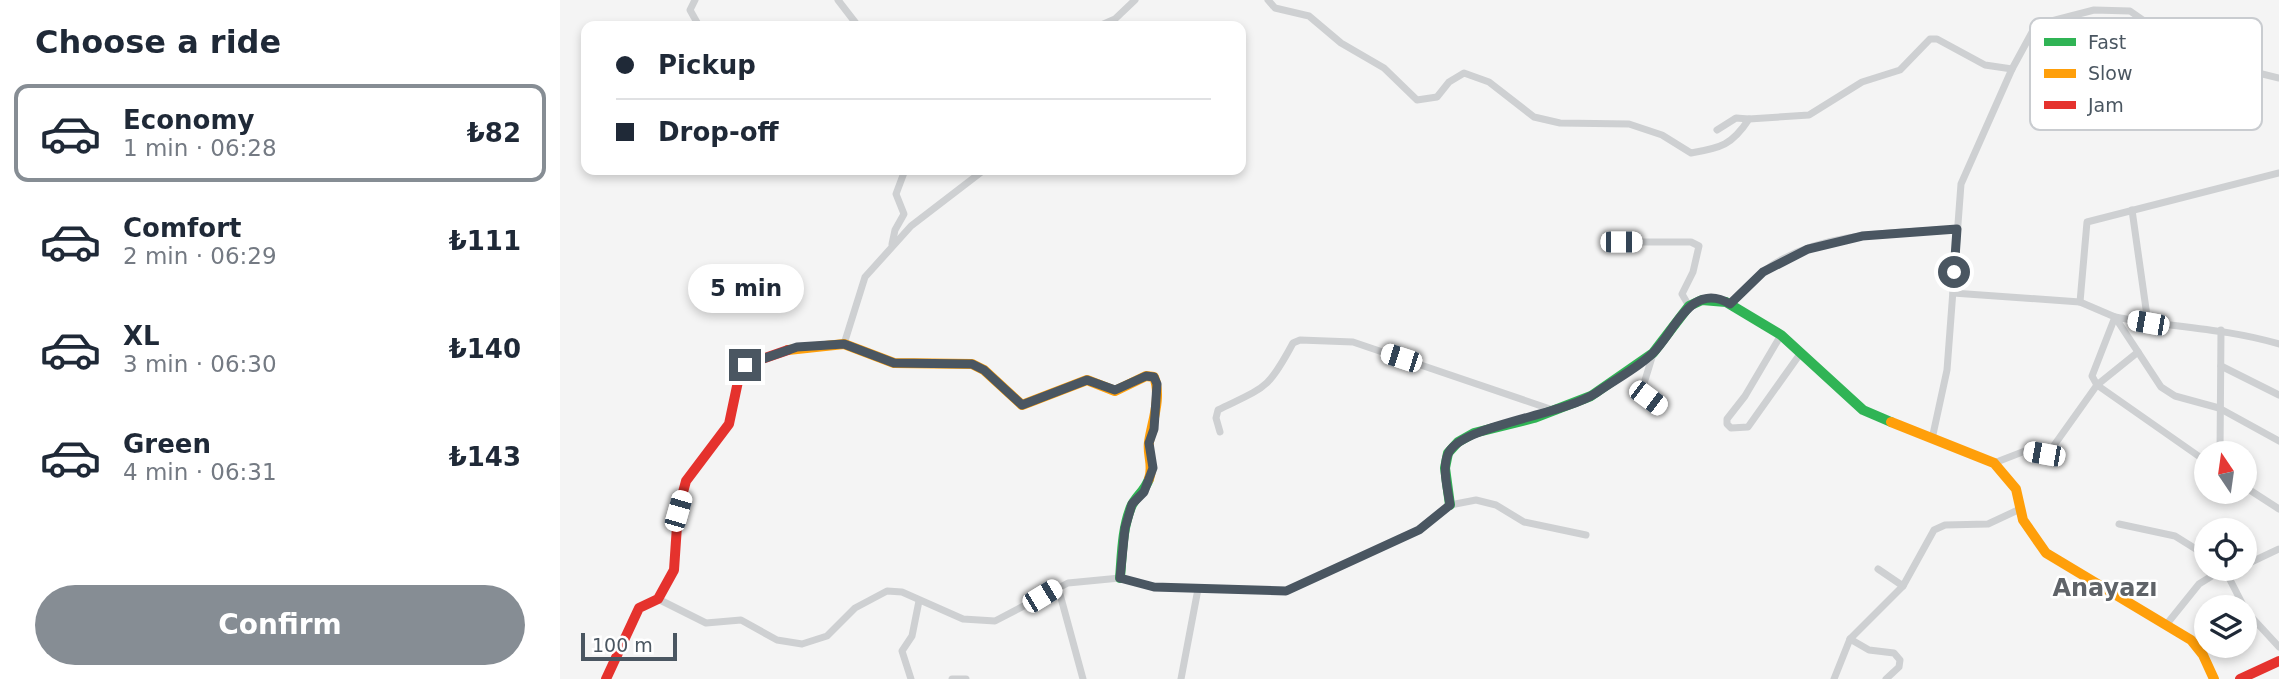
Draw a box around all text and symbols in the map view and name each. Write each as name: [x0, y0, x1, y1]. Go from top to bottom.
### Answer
legend: [2030, 18, 2262, 130]
text: Choose a ride: [35, 23, 281, 61]
text: Fast: [2088, 31, 2126, 53]
text: Pickup: [658, 50, 756, 80]
text: Slow: [2088, 62, 2133, 84]
text: Jam: [2087, 94, 2124, 116]
icon: car: [39, 102, 102, 165]
text: Economy: [123, 105, 254, 135]
text: Drop-off: [658, 117, 779, 147]
text: ₺82: [467, 118, 521, 148]
text: 1 min · 06:28: [123, 135, 277, 161]
icon: car: [39, 210, 102, 273]
text: Comfort: [123, 213, 241, 243]
text: ₺111: [449, 226, 521, 256]
car: [1601, 232, 1643, 253]
text: 2 min · 06:29: [123, 243, 277, 269]
route start: [1938, 256, 1970, 288]
callout: 5 min: [687, 264, 803, 312]
text: 5 min: [710, 275, 782, 301]
car: [2126, 309, 2171, 337]
icon: car: [39, 318, 102, 381]
text: XL: [123, 321, 160, 351]
text: ₺140: [449, 334, 521, 364]
car: [1378, 342, 1425, 374]
route end: [729, 349, 761, 381]
text: 3 min · 06:30: [123, 351, 277, 377]
car: [1625, 377, 1672, 419]
icon: car: [39, 426, 102, 489]
text: Green: [123, 429, 211, 459]
car: [2022, 440, 2067, 468]
north arrow: [2194, 441, 2258, 504]
map controls: [2194, 441, 2257, 658]
text: ₺143: [449, 442, 521, 472]
text: 4 min · 06:31: [123, 459, 277, 485]
car: [663, 488, 694, 534]
button: locate: [2194, 518, 2257, 581]
district label: Anayazı: [2052, 574, 2158, 602]
car: [1019, 576, 1066, 616]
button: Confirm: [35, 585, 525, 665]
button: layers: [2194, 595, 2257, 658]
scale bar: [581, 630, 677, 662]
text: 100 m: [592, 634, 653, 656]

